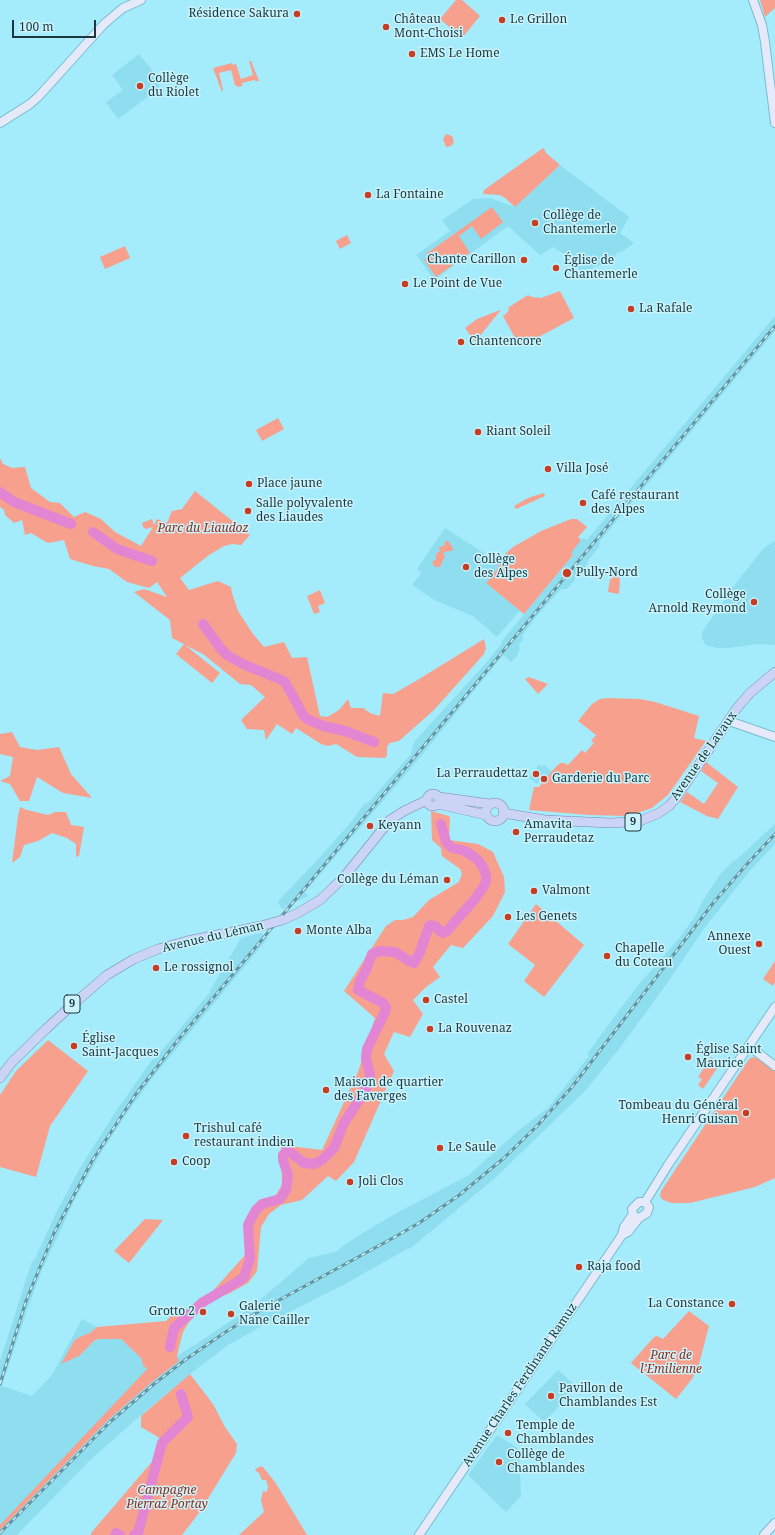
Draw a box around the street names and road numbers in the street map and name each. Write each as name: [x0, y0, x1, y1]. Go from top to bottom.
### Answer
street label: Avenue de Lavaux: [668, 709, 740, 803]
road number: 9: [625, 813, 641, 831]
street label: Avenue du Léman: [161, 918, 265, 956]
road number: 9: [64, 995, 80, 1013]
street label: Avenue Charles Ferdinand Ramuz: [460, 1300, 580, 1470]

